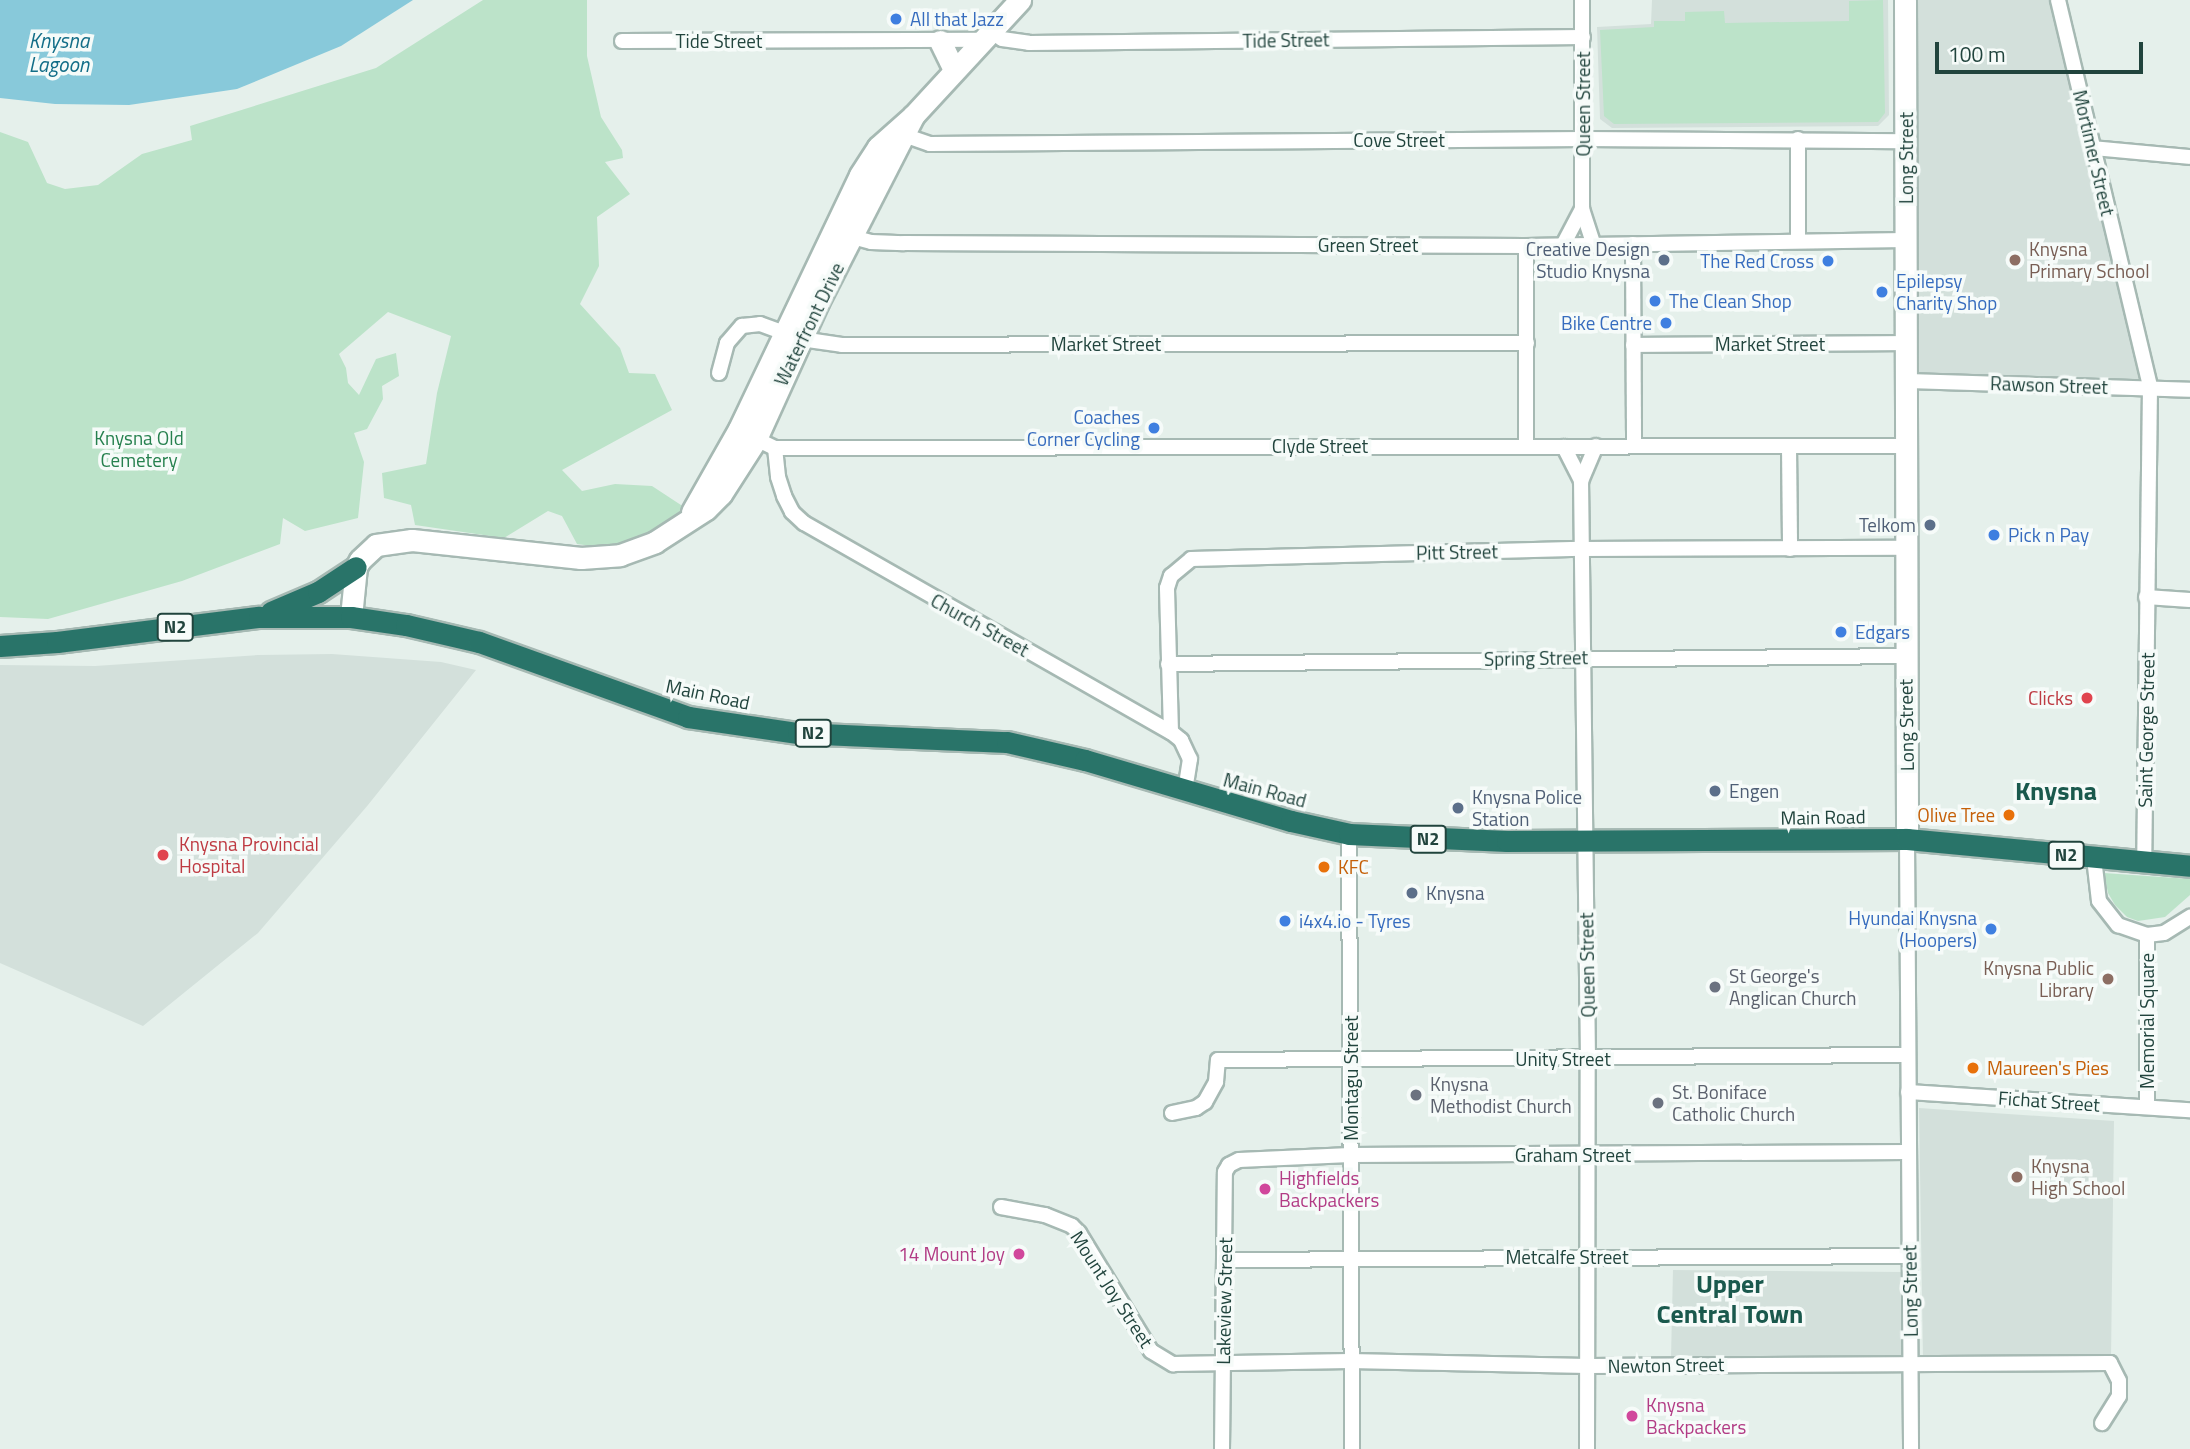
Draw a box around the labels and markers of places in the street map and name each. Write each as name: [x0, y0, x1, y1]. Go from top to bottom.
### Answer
place label: All that Jazz: [910, 8, 1004, 30]
marker: All that Jazz: [888, 11, 904, 27]
place label: Creative Design Studio Knysna: [1526, 238, 1650, 282]
place label: Knysna Primary School: [2029, 238, 2150, 282]
place label: The Red Cross: [1700, 250, 1814, 272]
marker: Creative Design Studio Knysna: [1656, 252, 1672, 268]
marker: Knysna Primary School: [2007, 252, 2023, 268]
marker: The Red Cross: [1820, 253, 1836, 269]
place label: Epilepsy Charity Shop: [1896, 270, 1997, 314]
marker: Epilepsy Charity Shop: [1874, 284, 1890, 300]
place label: The Clean Shop: [1669, 290, 1792, 312]
marker: The Clean Shop: [1647, 293, 1663, 309]
place label: Bike Centre: [1561, 312, 1652, 334]
marker: Bike Centre: [1658, 315, 1674, 331]
place label: Coaches Corner Cycling: [1027, 406, 1140, 450]
marker: Coaches Corner Cycling: [1146, 420, 1162, 436]
place label: Telkom: [1859, 514, 1916, 536]
marker: Telkom: [1922, 517, 1938, 533]
place label: Pick n Pay: [2008, 524, 2089, 546]
marker: Pick n Pay: [1986, 527, 2002, 543]
place label: Edgars: [1855, 621, 1910, 643]
marker: Edgars: [1833, 624, 1849, 640]
place label: Clicks: [2028, 687, 2073, 709]
marker: Clicks: [2079, 690, 2095, 706]
place label: Engen: [1729, 780, 1779, 802]
marker: Engen: [1707, 783, 1723, 799]
place label: Knysna Police Station: [1472, 786, 1582, 830]
marker: Knysna Police Station: [1450, 800, 1466, 816]
place label: Olive Tree: [1917, 804, 1995, 826]
marker: Olive Tree: [2001, 807, 2017, 823]
place label: Knysna Provincial Hospital: [179, 833, 319, 877]
marker: Knysna Provincial Hospital: [153, 845, 173, 865]
place label: KFC: [1338, 856, 1369, 878]
marker: KFC: [1316, 859, 1332, 875]
place label: Knysna: [1426, 882, 1484, 904]
marker: Knysna: [1404, 885, 1420, 901]
place label: Hyundai Knysna (Hoopers): [1848, 907, 1977, 951]
place label: i4x4.io - Tyres: [1299, 910, 1411, 932]
marker: i4x4.io - Tyres: [1277, 913, 1293, 929]
marker: Hyundai Knysna (Hoopers): [1983, 921, 1999, 937]
place label: Knysna Public Library: [1983, 957, 2094, 1001]
place label: St George's Anglican Church: [1729, 965, 1857, 1009]
marker: Knysna Public Library: [2100, 971, 2116, 987]
marker: St George's Anglican Church: [1707, 979, 1723, 995]
place label: Maureen's Pies: [1987, 1057, 2109, 1079]
marker: Maureen's Pies: [1965, 1060, 1981, 1076]
place label: Knysna Methodist Church: [1430, 1073, 1572, 1117]
place label: St. Boniface Catholic Church: [1672, 1081, 1795, 1125]
marker: Knysna Methodist Church: [1408, 1087, 1424, 1103]
marker: St. Boniface Catholic Church: [1650, 1095, 1666, 1111]
place label: Knysna High School: [2031, 1155, 2125, 1199]
place label: Highfields Backpackers: [1279, 1167, 1379, 1211]
marker: Knysna High School: [2009, 1169, 2025, 1185]
marker: Highfields Backpackers: [1257, 1181, 1273, 1197]
place label: 14 Mount Joy: [898, 1243, 1005, 1265]
marker: 14 Mount Joy: [1011, 1246, 1027, 1262]
place label: Knysna Backpackers: [1646, 1394, 1746, 1438]
marker: Knysna Backpackers: [1624, 1408, 1640, 1424]

